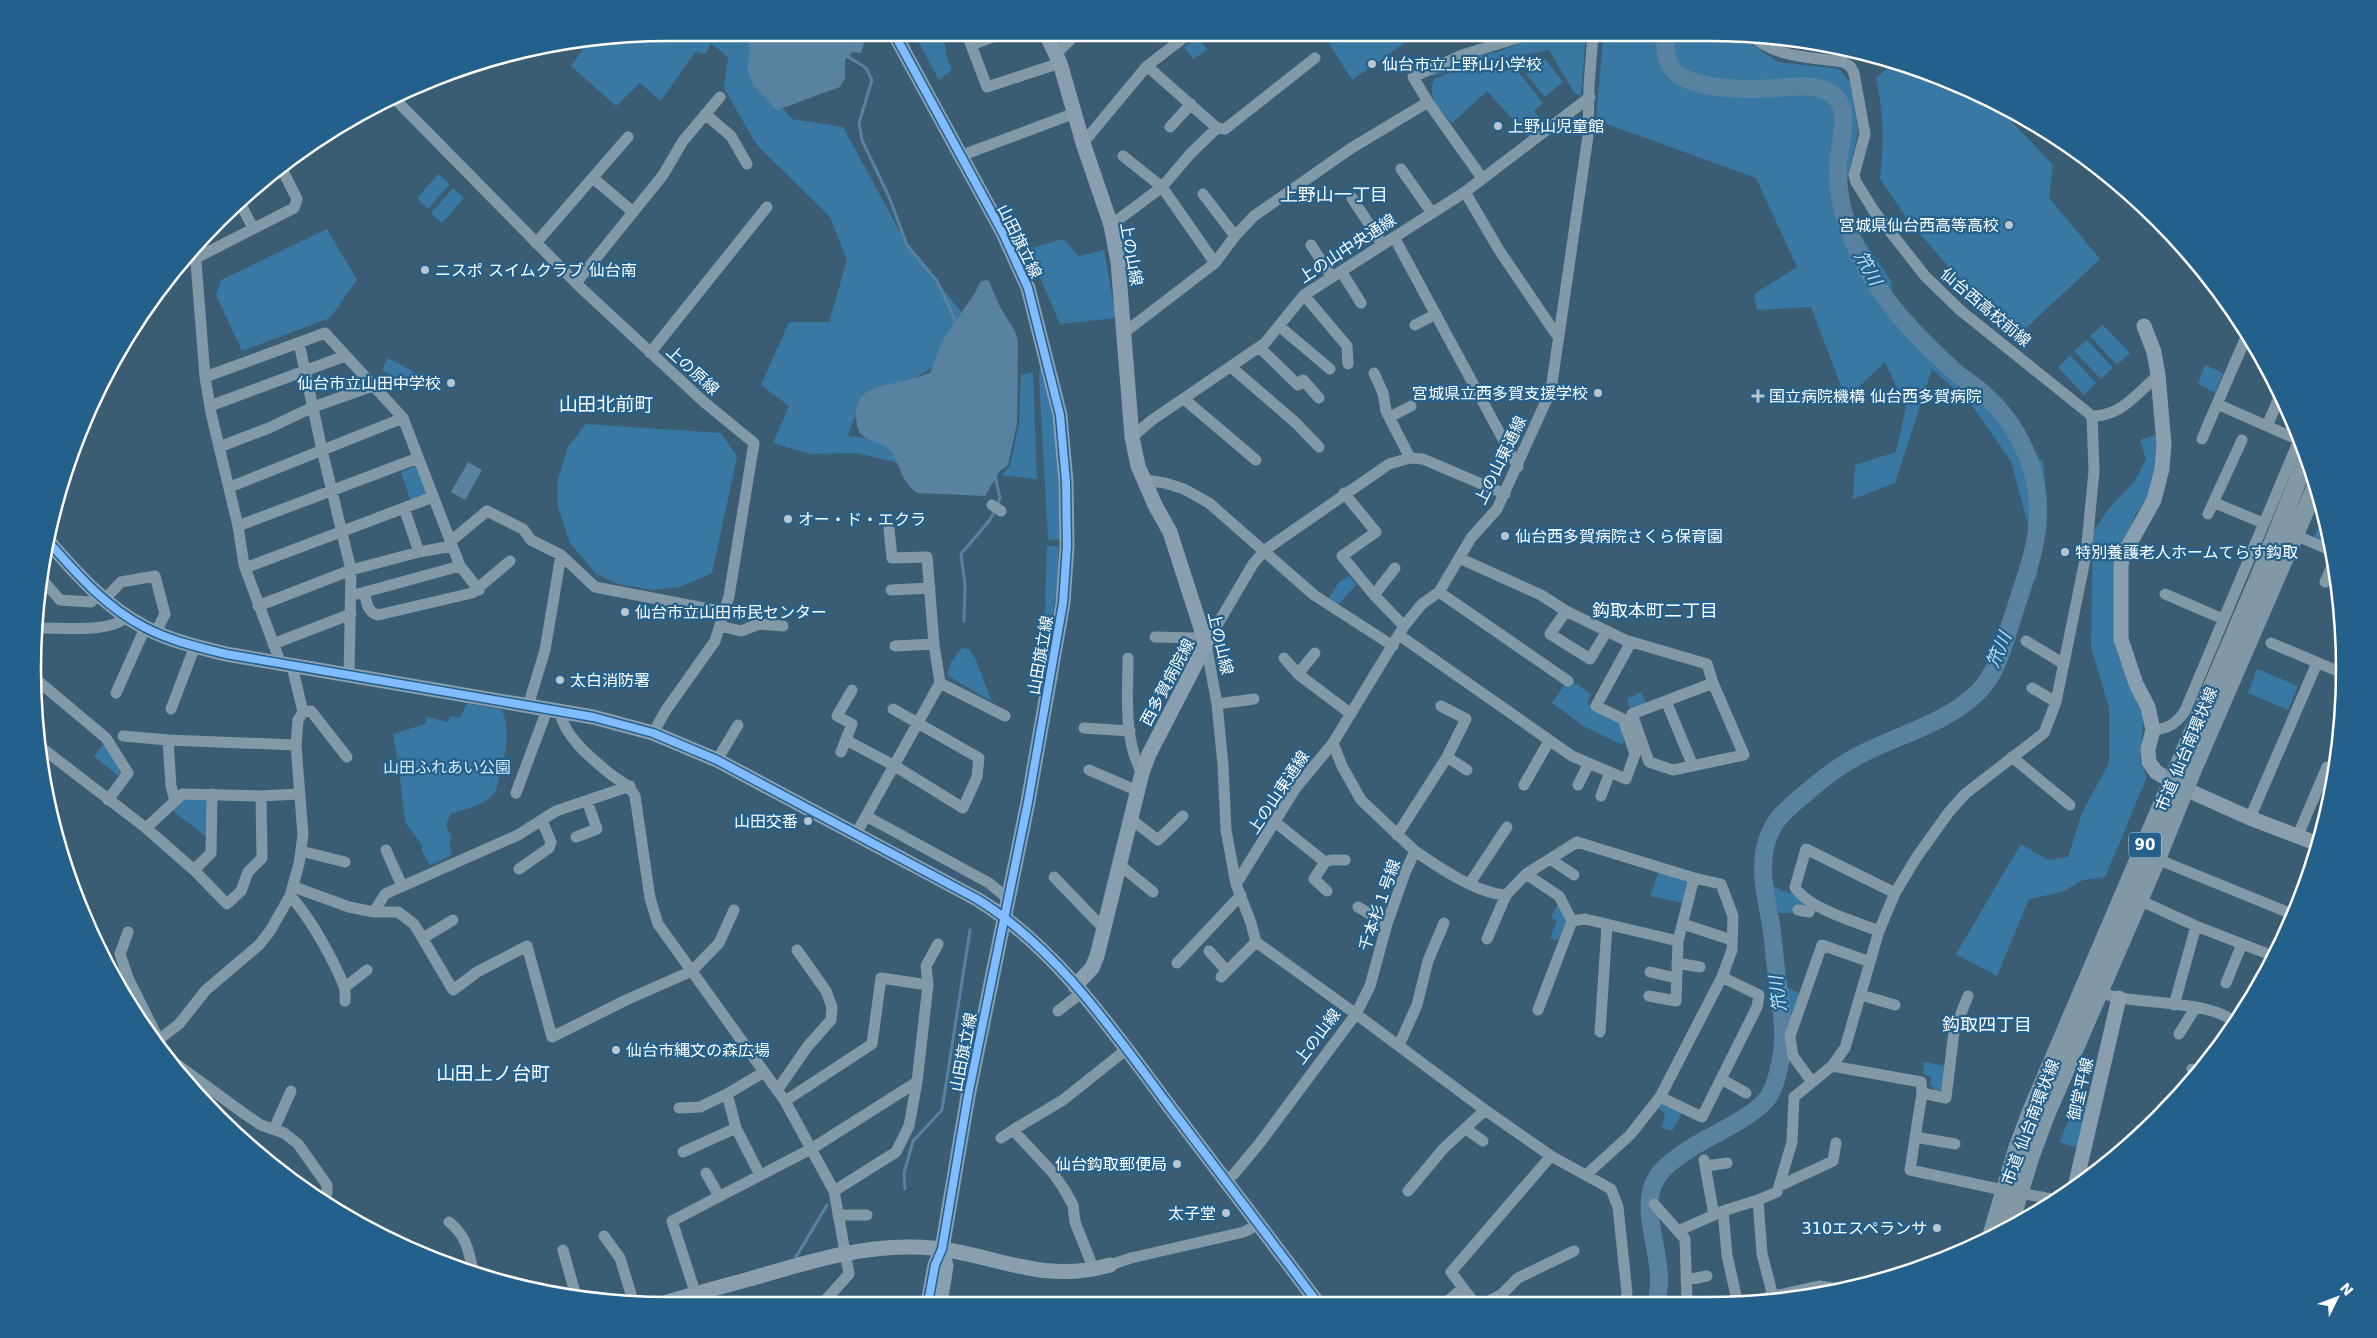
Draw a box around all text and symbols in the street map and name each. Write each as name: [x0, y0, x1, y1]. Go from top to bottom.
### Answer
place label: 仙台市立上野山小学校: [1382, 55, 1542, 74]
marker: 仙台市立上野山小学校: [1366, 58, 1378, 70]
place label: 上野山児童館: [1508, 117, 1604, 136]
marker: 上野山児童館: [1492, 120, 1504, 132]
district label: 上野山一丁目: [1280, 184, 1388, 205]
street label: 山田旗立線: [993, 201, 1046, 281]
street label: 上の山中央通線: [1295, 210, 1399, 287]
place label: 宮城県仙台西高等高校: [1839, 216, 1999, 235]
marker: 宮城県仙台西高等高校: [2003, 219, 2015, 231]
street label: 上の山線: [1117, 221, 1146, 287]
water label: 笊川: [1851, 247, 1887, 290]
place label: ニスポ スイムクラブ 仙台南: [435, 261, 637, 280]
marker: ニスポ スイムクラブ 仙台南: [419, 264, 431, 276]
street label: 仙台西高校前線: [1937, 264, 2035, 351]
street label: 上の原線: [663, 342, 723, 399]
place label: 仙台市立山田中学校: [297, 374, 441, 393]
marker: 仙台市立山田中学校: [445, 377, 457, 389]
place label: 宮城県立西多賀支援学校: [1412, 384, 1588, 403]
marker: 宮城県立西多賀支援学校: [1592, 387, 1604, 399]
place label: 国立病院機構 仙台西多賀病院: [1769, 387, 1982, 406]
marker: 国立病院機構 仙台西多賀病院: [1751, 389, 1765, 403]
district label: 山田北前町: [558, 393, 654, 415]
street label: 上の山東通線: [1471, 413, 1530, 508]
place label: オー・ド・エクラ: [798, 510, 926, 529]
marker: オー・ド・エクラ: [782, 513, 794, 525]
place label: 仙台西多賀病院さくら保育園: [1515, 527, 1723, 546]
marker: 仙台西多賀病院さくら保育園: [1499, 530, 1511, 542]
place label: 特別養護老人ホームてらす鈎取: [2075, 543, 2298, 562]
marker: 特別養護老人ホームてらす鈎取: [2059, 546, 2071, 558]
district label: 鈎取本町二丁目: [1592, 600, 1718, 621]
place label: 仙台市立山田市民センター: [635, 603, 827, 622]
marker: 仙台市立山田市民センター: [619, 606, 631, 618]
street label: 上の山線: [1204, 610, 1237, 676]
street label: 山田旗立線: [1024, 614, 1057, 696]
water label: 笊川: [1982, 627, 2016, 670]
street label: 西多賀病院線: [1137, 635, 1198, 729]
place label: 太白消防署: [570, 671, 650, 690]
marker: 太白消防署: [554, 674, 566, 686]
street label: 市道 仙台南環状線: [2152, 684, 2221, 814]
street label: 上の山東通線: [1244, 747, 1313, 837]
park label: 山田ふれあい公園: [383, 758, 511, 777]
place label: 山田交番: [734, 812, 798, 831]
marker: 山田交番: [802, 815, 814, 827]
road number: 90: [2129, 832, 2161, 858]
street label: 千本杉１号線: [1355, 857, 1404, 954]
water label: 笊川: [1765, 973, 1790, 1013]
street label: 上の山線: [1291, 1005, 1344, 1068]
street label: 山田旗立線: [947, 1011, 980, 1093]
district label: 鈎取四丁目: [1942, 1014, 2032, 1035]
place label: 仙台市縄文の森広場: [626, 1041, 770, 1060]
marker: 仙台市縄文の森広場: [610, 1044, 622, 1056]
street label: 御堂平線: [2064, 1056, 2097, 1122]
street label: 市道 仙台南環状線: [1998, 1057, 2063, 1188]
district label: 山田上ノ台町: [436, 1062, 550, 1084]
place label: 仙台鈎取郵便局: [1055, 1155, 1167, 1174]
marker: 仙台鈎取郵便局: [1171, 1158, 1183, 1170]
place label: 太子堂: [1168, 1204, 1216, 1223]
marker: 太子堂: [1220, 1207, 1232, 1219]
place label: 310エスペランサ: [1802, 1219, 1927, 1238]
marker: 310エスペランサ: [1931, 1222, 1943, 1234]
north arrow: [2312, 1273, 2362, 1323]
text: N: [2337, 1280, 2357, 1299]

